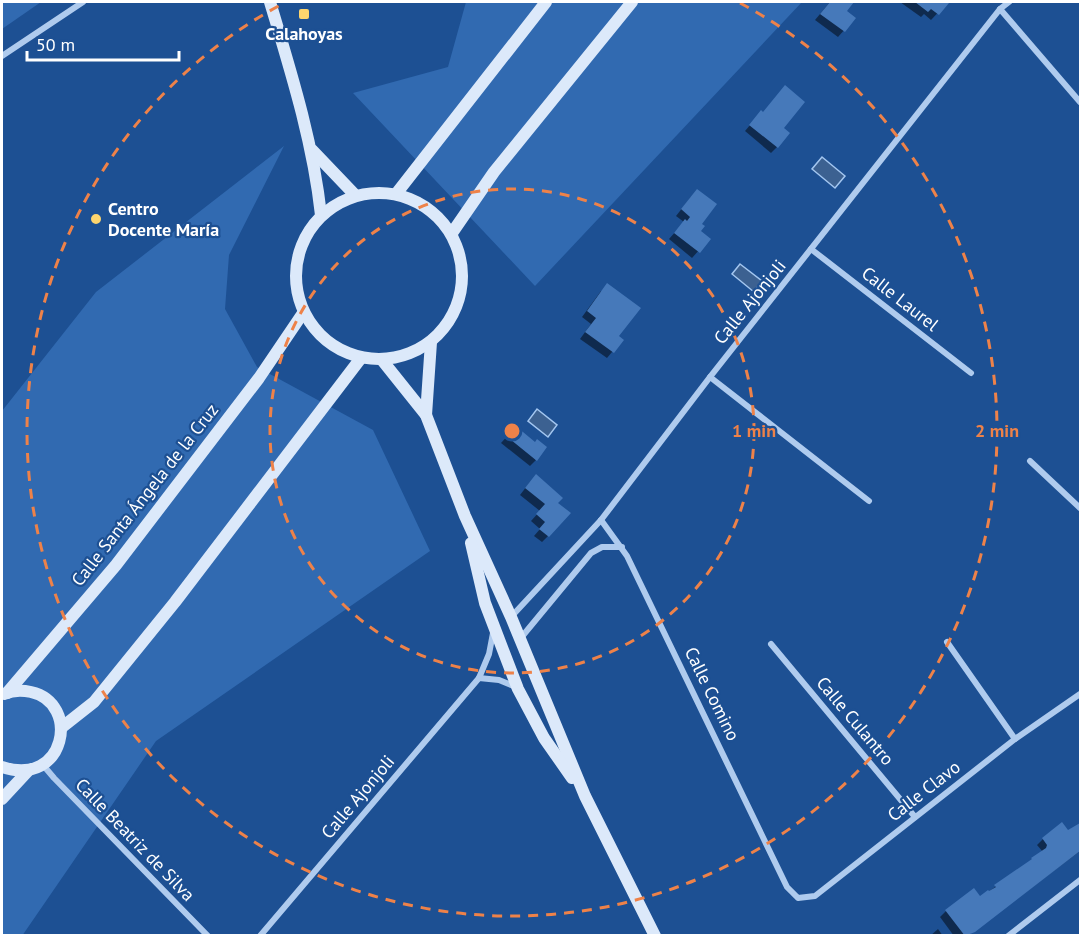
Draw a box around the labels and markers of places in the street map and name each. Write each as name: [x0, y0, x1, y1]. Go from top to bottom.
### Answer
marker: Calahoyas: [297, 7, 311, 21]
place label: Calahoyas: [265, 22, 343, 45]
place label: Centro Docente María: [108, 197, 219, 241]
marker: Centro Docente María: [89, 212, 103, 226]
centre of rings: [502, 421, 522, 441]

